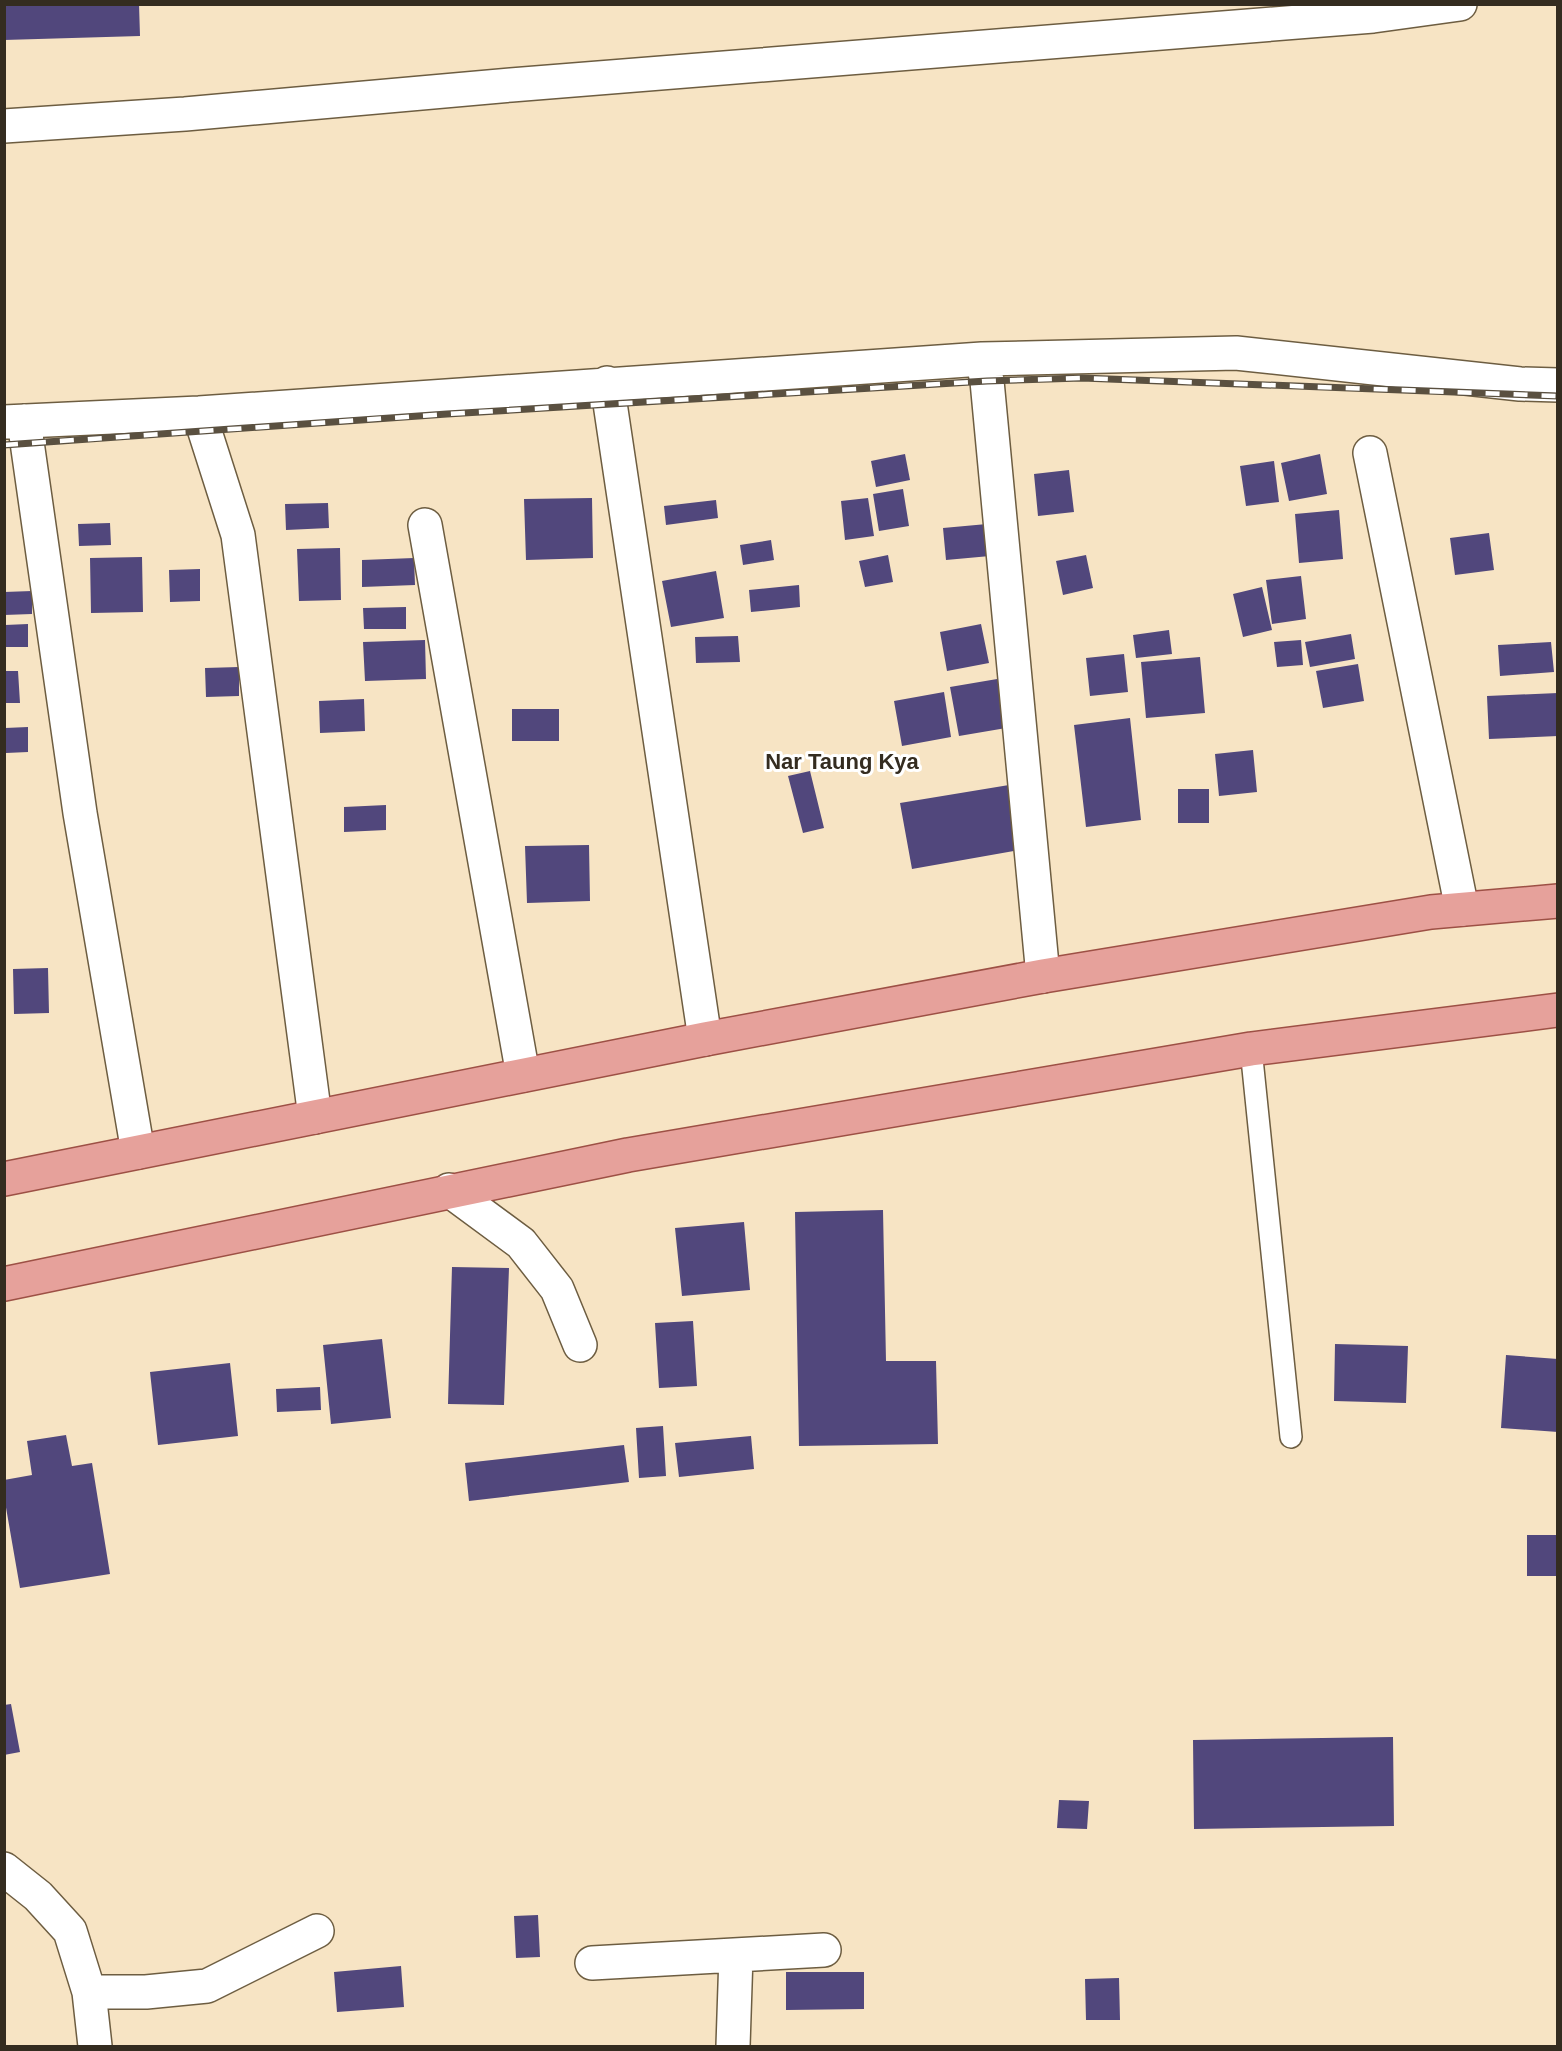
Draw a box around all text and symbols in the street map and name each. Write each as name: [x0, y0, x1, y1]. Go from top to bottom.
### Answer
district label: Nar Taung Kya: [765, 749, 920, 774]

